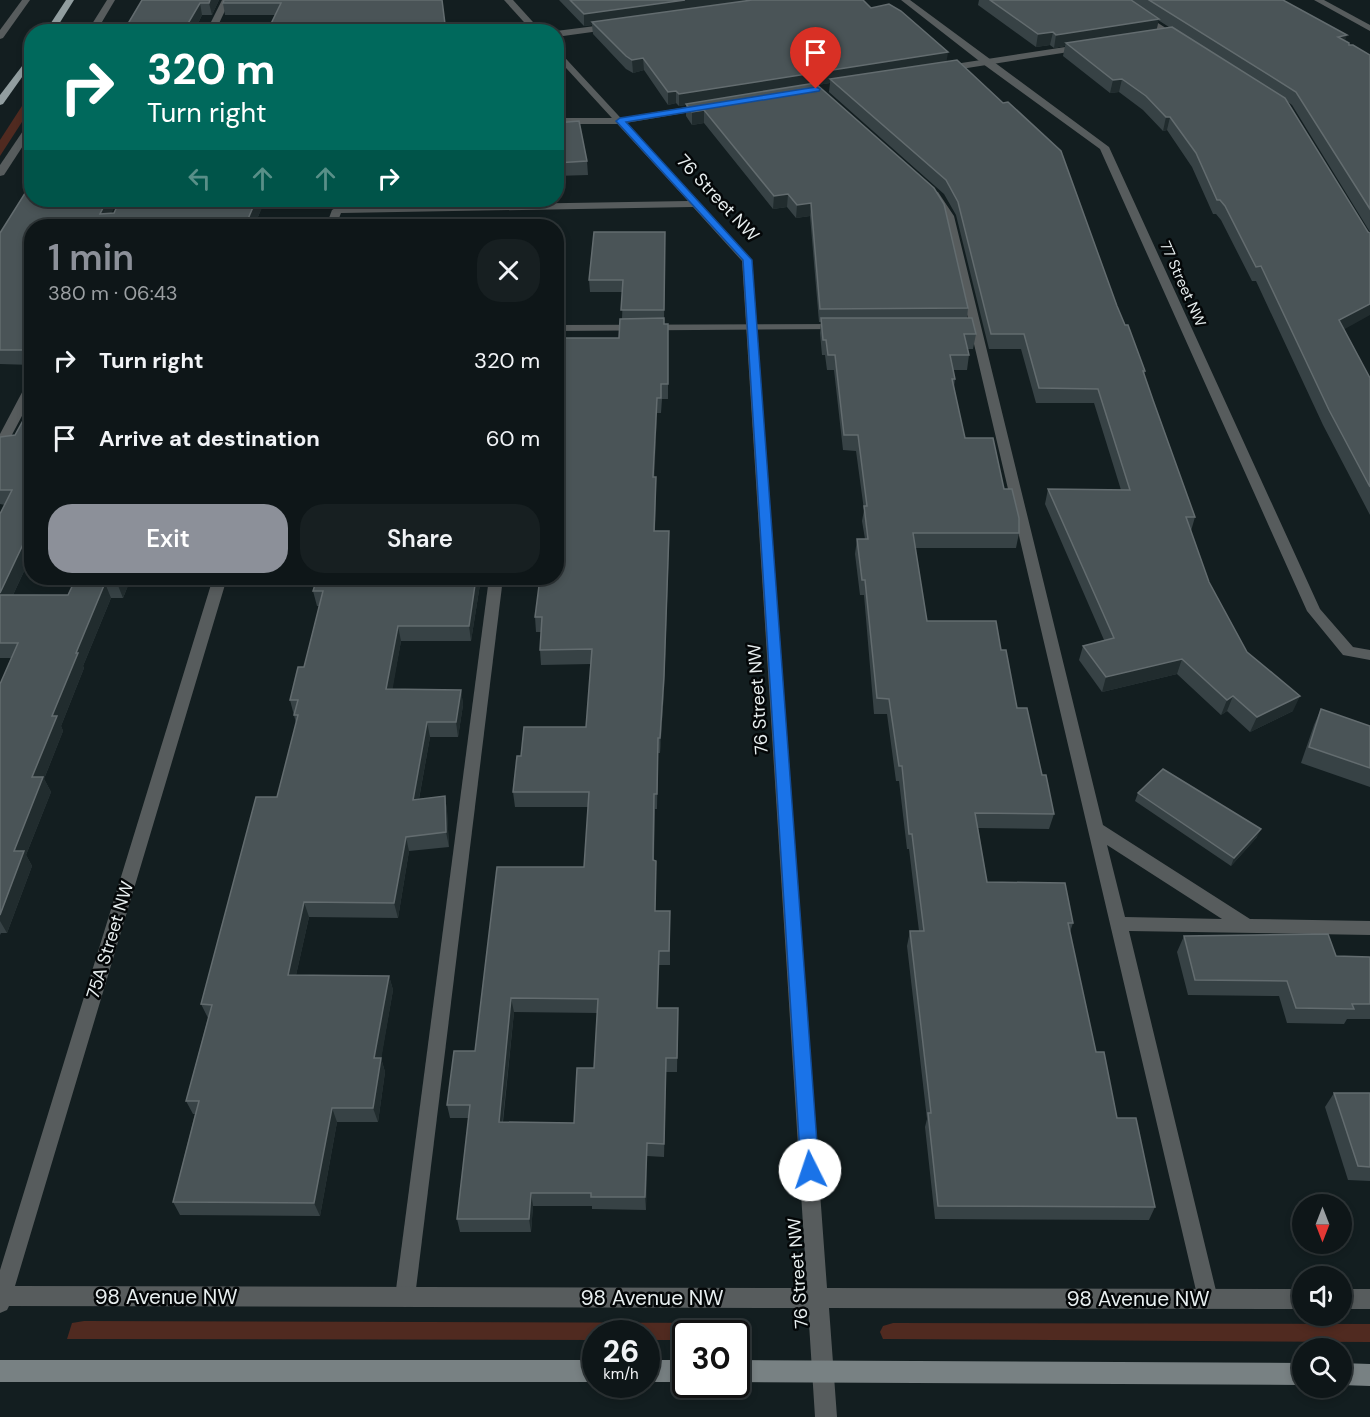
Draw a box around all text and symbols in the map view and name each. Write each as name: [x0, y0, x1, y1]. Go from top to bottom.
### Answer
pin: [790, 27, 841, 89]
icon: arrive: [799, 36, 832, 69]
text: 320 m: [147, 42, 275, 97]
icon: right: [48, 48, 126, 126]
text: Turn right: [147, 95, 267, 130]
street label: 76 Street NW: [671, 149, 765, 247]
icon: left: [183, 162, 216, 195]
icon: ahead: [246, 162, 279, 195]
icon: ahead: [309, 162, 342, 195]
icon: right: [372, 162, 405, 195]
text: 1 min: [48, 234, 134, 281]
street label: 77 Street NW: [1155, 238, 1211, 330]
button: close: [477, 239, 540, 302]
text: 380 m · 06:43: [48, 280, 178, 306]
icon: right: [48, 344, 81, 377]
text: Turn right: [99, 346, 204, 375]
text: 320 m: [474, 346, 540, 375]
icon: arrive: [48, 422, 81, 455]
text: Arrive at destination: [99, 424, 320, 453]
text: 60 m: [486, 424, 540, 453]
button: Exit: [48, 504, 288, 573]
button: Share: [300, 504, 540, 573]
street label: 76 Street NW: [742, 643, 774, 755]
street label: 75A Street NW: [81, 878, 139, 1002]
position arrow: [778, 1138, 842, 1202]
north arrow: [1292, 1194, 1352, 1254]
map controls: [1292, 1194, 1352, 1398]
street label: 76 Street NW: [782, 1217, 814, 1329]
button: sound: [1292, 1266, 1352, 1326]
street label: 98 Avenue NW: [95, 1283, 237, 1311]
street label: 98 Avenue NW: [581, 1284, 723, 1312]
street label: 98 Avenue NW: [1067, 1285, 1209, 1313]
speed limit sign: 30: [672, 1320, 750, 1398]
text: 26: [603, 1332, 639, 1371]
button: search: [1292, 1338, 1352, 1398]
text: km/h: [603, 1364, 639, 1384]

